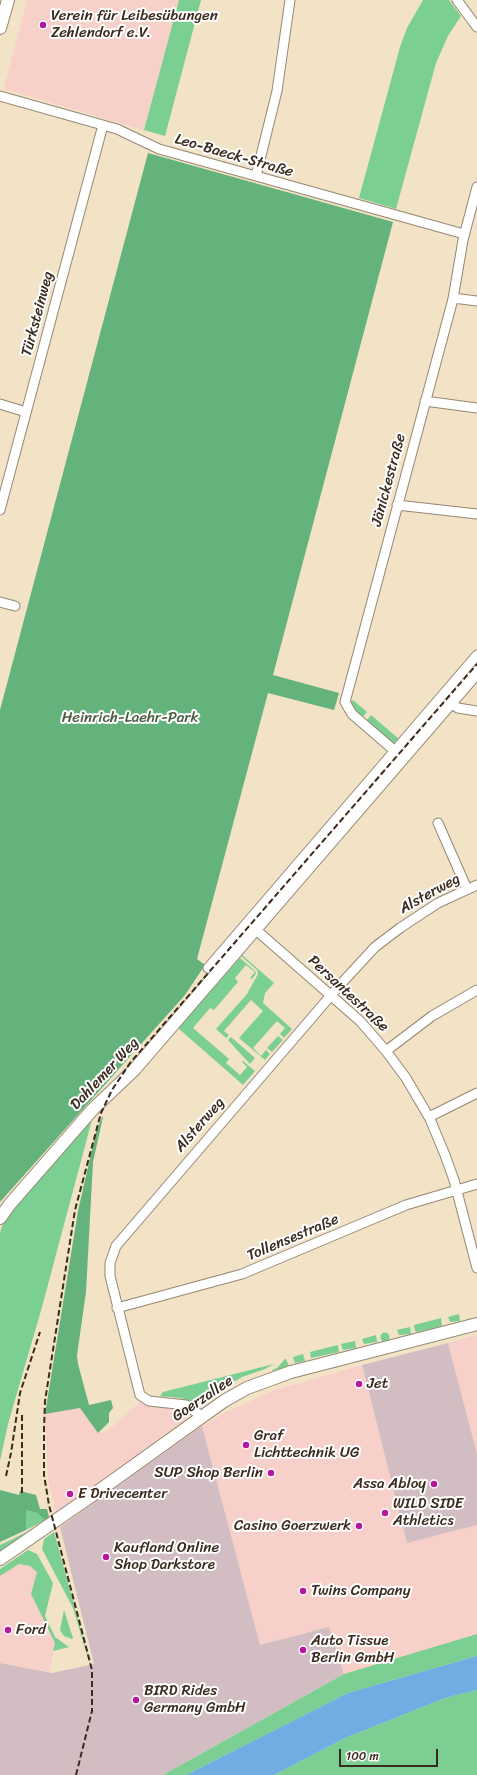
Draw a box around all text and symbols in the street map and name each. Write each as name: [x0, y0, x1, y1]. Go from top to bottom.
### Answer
place label: Verein für Leibesübungen Zehlendorf e.V.: [51, 7, 218, 42]
marker: Verein für Leibesübungen Zehlendorf e.V.: [38, 20, 48, 30]
street label: Leo-Baeck-Straße: [173, 130, 295, 182]
street label: Türksteinweg: [18, 270, 58, 358]
street label: Jänickestraße: [368, 432, 410, 528]
park label: Heinrich-Laehr-Park: [62, 709, 198, 727]
street label: Alsterweg: [397, 870, 463, 918]
street label: Persantestraße: [304, 952, 392, 1036]
street label: Dahlemer Weg: [67, 1034, 143, 1114]
street label: Alsterweg: [171, 1094, 229, 1156]
street label: Tollensestraße: [244, 1211, 342, 1265]
street label: Goerzallee: [169, 1372, 237, 1426]
place label: Jet: [367, 1375, 388, 1393]
marker: Jet: [354, 1379, 364, 1389]
place label: Graf Lichttechnik UG: [254, 1427, 359, 1462]
marker: Graf Lichttechnik UG: [241, 1440, 251, 1450]
place label: SUP Shop Berlin: [154, 1464, 263, 1482]
marker: SUP Shop Berlin: [266, 1468, 276, 1478]
place label: Assa Abloy: [353, 1475, 426, 1493]
marker: Assa Abloy: [429, 1479, 439, 1489]
place label: E Drivecenter: [78, 1485, 167, 1503]
marker: E Drivecenter: [65, 1489, 75, 1499]
place label: WILD SIDE Athletics: [393, 1495, 463, 1530]
marker: WILD SIDE Athletics: [380, 1508, 390, 1518]
place label: Casino Goerzwerk: [234, 1517, 351, 1535]
marker: Casino Goerzwerk: [354, 1521, 364, 1531]
place label: Kaufland Online Shop Darkstore: [114, 1539, 219, 1574]
marker: Kaufland Online Shop Darkstore: [101, 1552, 111, 1562]
place label: Twins Company: [311, 1582, 411, 1600]
marker: Twins Company: [298, 1586, 308, 1596]
place label: Ford: [16, 1621, 46, 1639]
marker: Ford: [3, 1625, 13, 1635]
place label: Auto Tissue Berlin GmbH: [311, 1632, 394, 1667]
marker: Auto Tissue Berlin GmbH: [298, 1645, 308, 1655]
place label: BIRD Rides Germany GmbH: [144, 1682, 246, 1717]
marker: BIRD Rides Germany GmbH: [131, 1695, 141, 1705]
scale bar: [341, 1741, 440, 1767]
text: 100 m: [346, 1745, 379, 1767]

